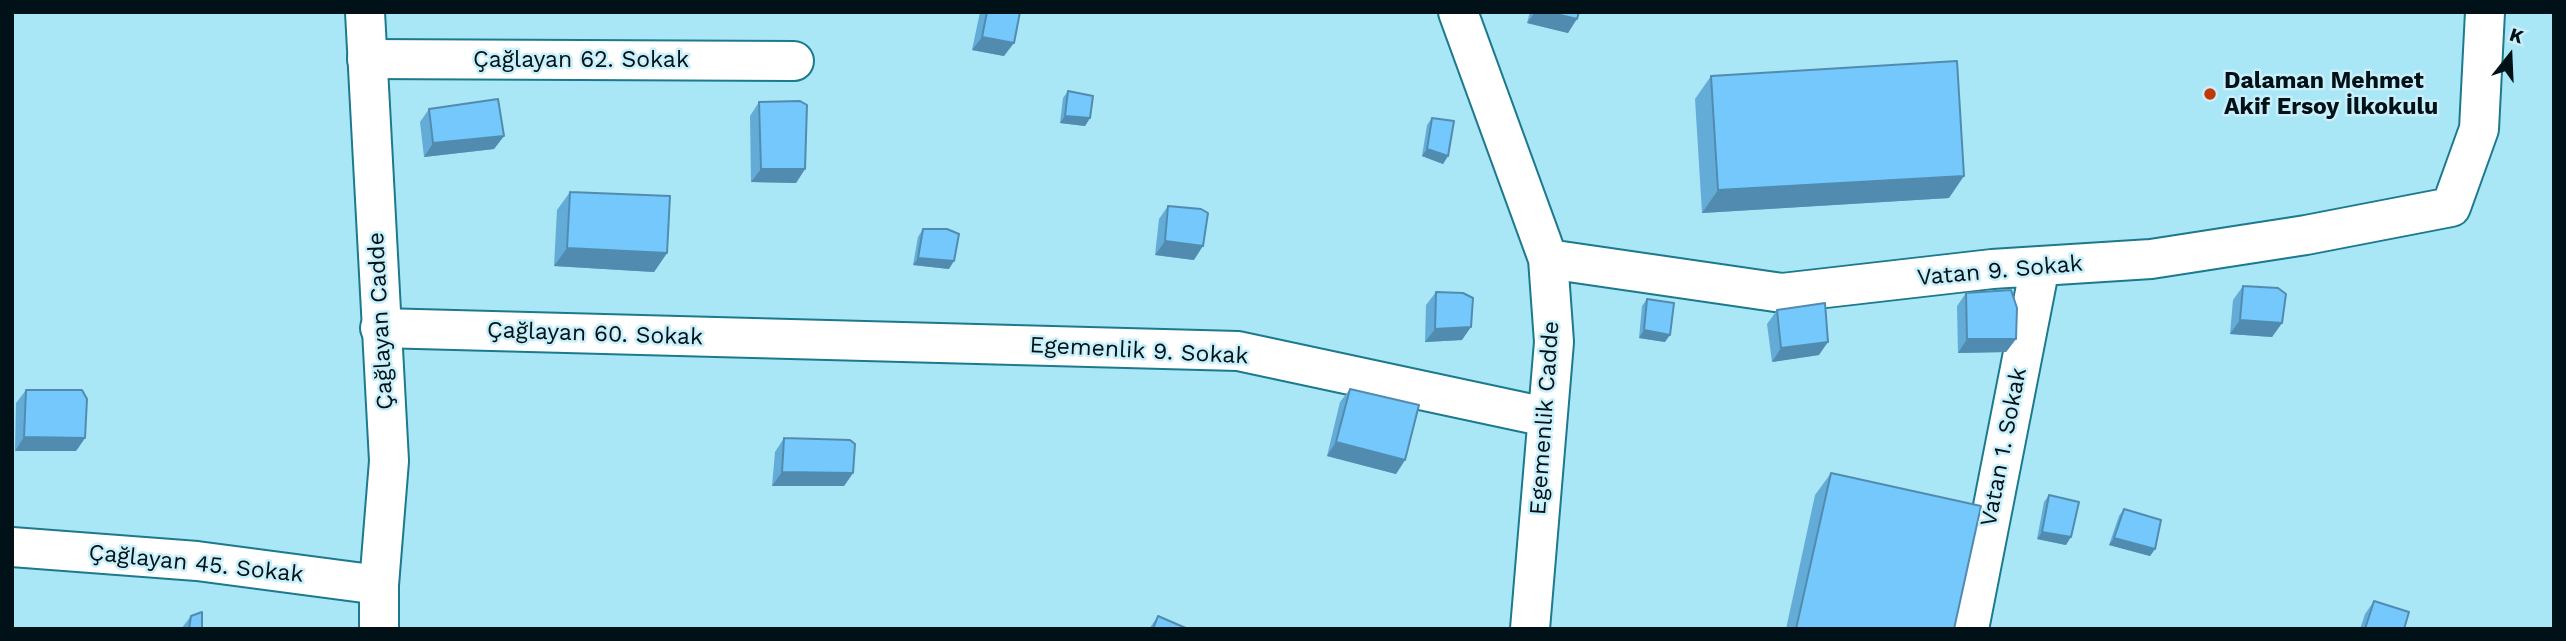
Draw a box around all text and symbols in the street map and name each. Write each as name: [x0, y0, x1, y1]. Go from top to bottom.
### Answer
north arrow: [2475, 21, 2545, 91]
text: K: [2507, 23, 2526, 49]
street label: Çağlayan 62. Sokak: [473, 46, 689, 74]
place label: Dalaman Mehmet Akif Ersoy İlkokulu: [2224, 67, 2438, 121]
marker: Dalaman Mehmet Akif Ersoy İlkokulu: [2202, 86, 2218, 102]
street label: Çağlayan Cadde: [363, 231, 399, 411]
street label: Vatan 9. Sokak: [1916, 250, 2084, 292]
street label: Çağlayan 60. Sokak: [486, 316, 704, 352]
street label: Egemenlik Cadde: [1524, 320, 1566, 516]
street label: Egemenlik 9. Sokak: [1029, 331, 1249, 371]
street label: Vatan 1. Sokak: [1975, 365, 2033, 529]
street label: Çağlayan 45. Sokak: [87, 539, 305, 589]

